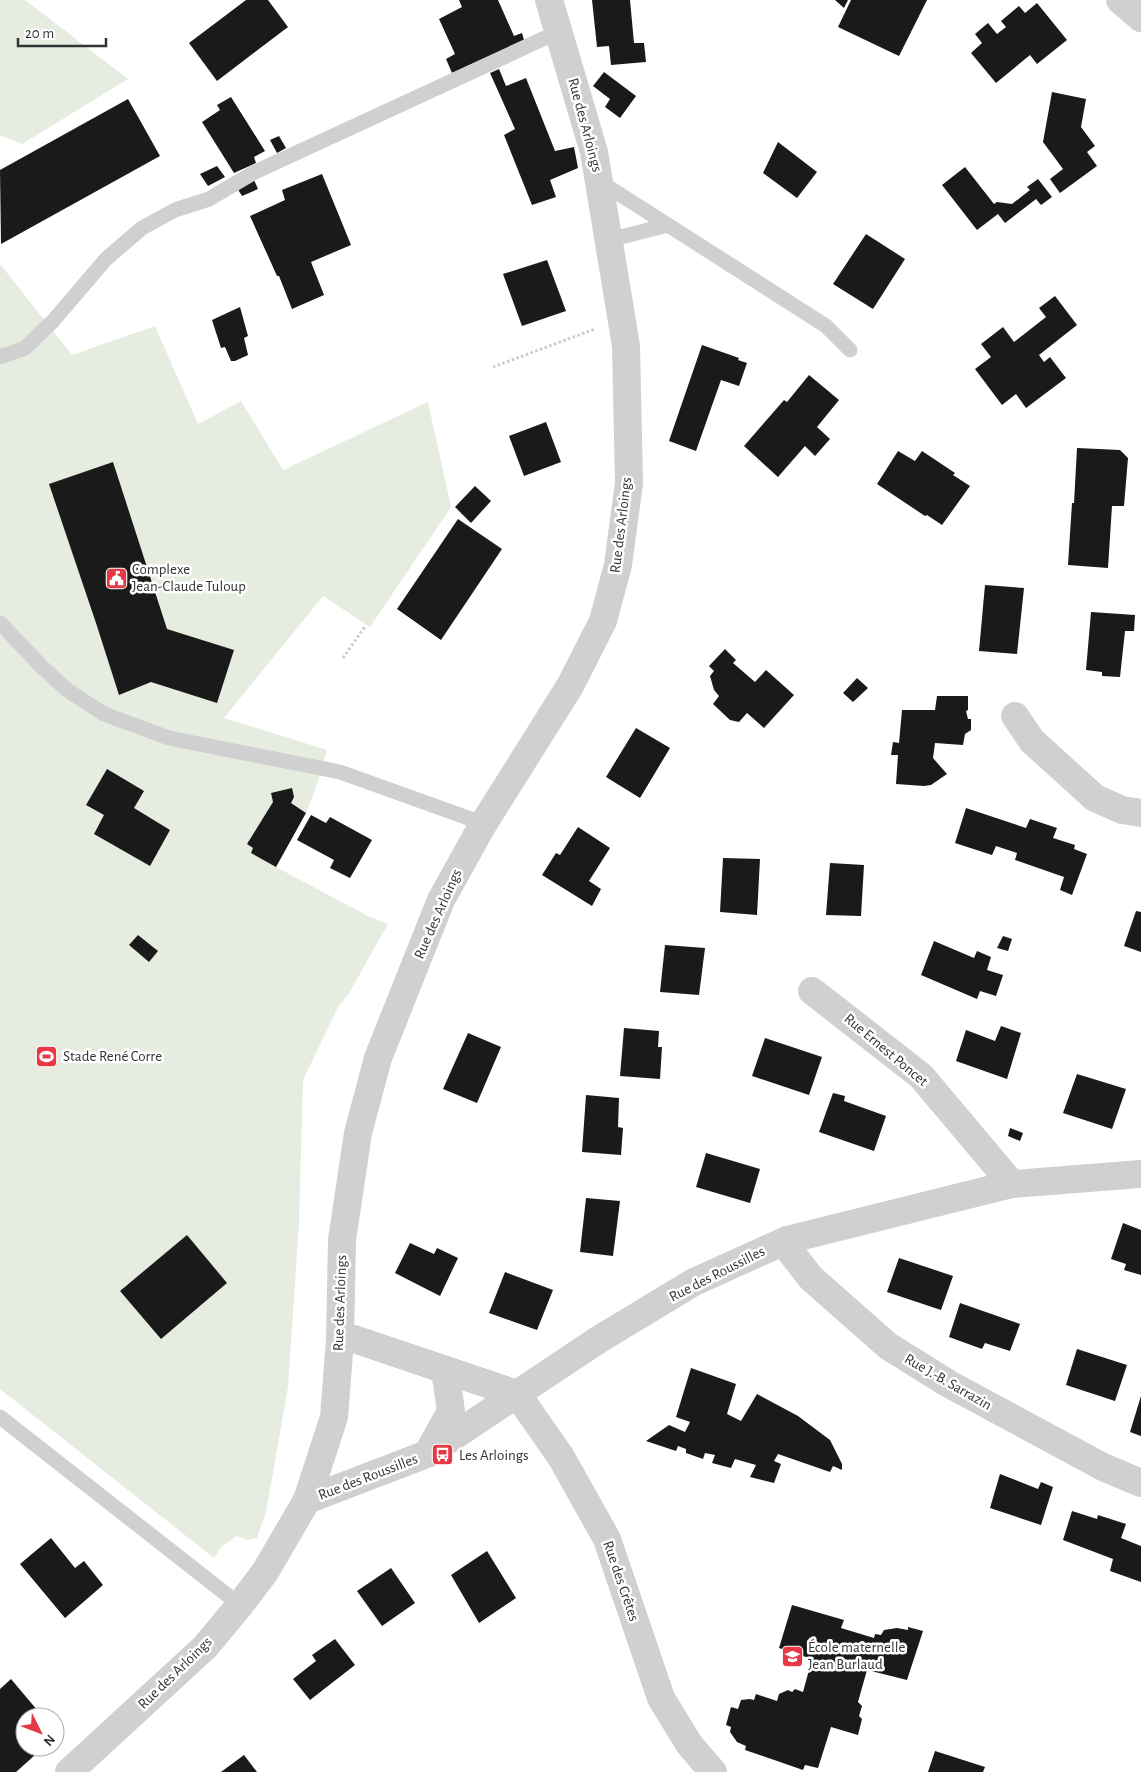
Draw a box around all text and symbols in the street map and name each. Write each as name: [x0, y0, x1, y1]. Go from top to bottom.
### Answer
scale bar: [18, 15, 105, 47]
text: 20 m: [25, 26, 54, 41]
street label: Rue des Arloings: [565, 76, 605, 174]
street label: Rue des Arloings: [608, 476, 634, 574]
place label: Complexe Jean-Claude Tuloup: [132, 562, 246, 594]
public building icon: Complexe Jean-Claude Tuloup: [104, 566, 128, 590]
street label: Rue des Arloings: [412, 867, 464, 961]
street label: Rue Ernest Poncet: [841, 1011, 931, 1089]
sports icon: Stade René Corre: [35, 1044, 59, 1068]
place label: Stade René Corre: [63, 1049, 162, 1064]
street label: Rue des Roussilles: [667, 1243, 767, 1305]
street label: Rue des Arloings: [331, 1255, 349, 1351]
street label: Rue J.-B. Sarrazin: [902, 1351, 994, 1413]
bus stop icon: Les Arloings: [431, 1443, 455, 1467]
place label: Les Arloings: [459, 1448, 529, 1463]
street label: Rue des Roussilles: [316, 1451, 420, 1503]
street label: Rue des Crêtes: [600, 1539, 642, 1623]
street label: Rue des Arloings: [135, 1634, 215, 1712]
place label: École maternelle Jean Burlaud: [808, 1638, 905, 1672]
school or university icon: École maternelle Jean Burlaud: [780, 1644, 804, 1668]
north arrow: [15, 1707, 65, 1757]
text: N: [40, 1732, 57, 1748]

